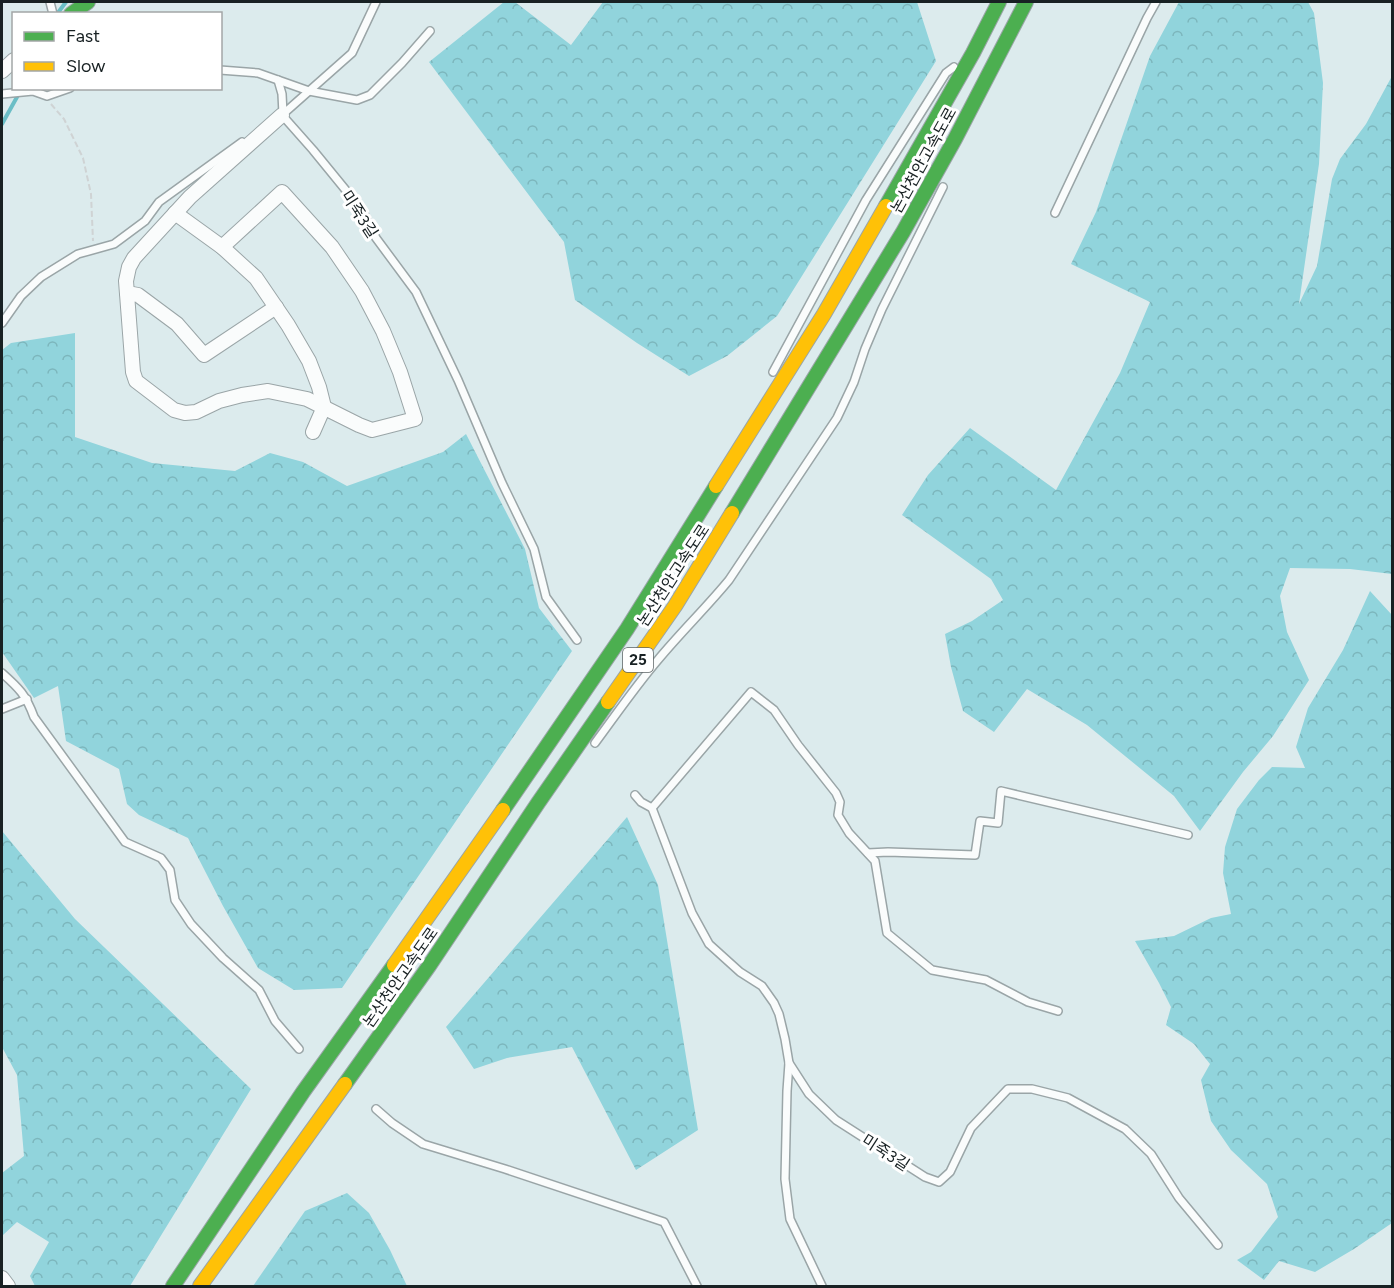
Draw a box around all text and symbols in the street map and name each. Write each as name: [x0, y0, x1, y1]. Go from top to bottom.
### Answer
legend: [12, 12, 222, 90]
text: Fast: [66, 25, 100, 47]
text: Slow: [66, 55, 105, 77]
street label: 논산천안고속도로: [887, 104, 960, 216]
street label: 미죽3길: [337, 187, 382, 242]
street label: 논산천안고속도로: [633, 520, 714, 630]
road number: 25: [623, 648, 653, 672]
street label: 논산천안고속도로: [359, 923, 442, 1031]
street label: 미죽3길: [858, 1130, 913, 1175]

